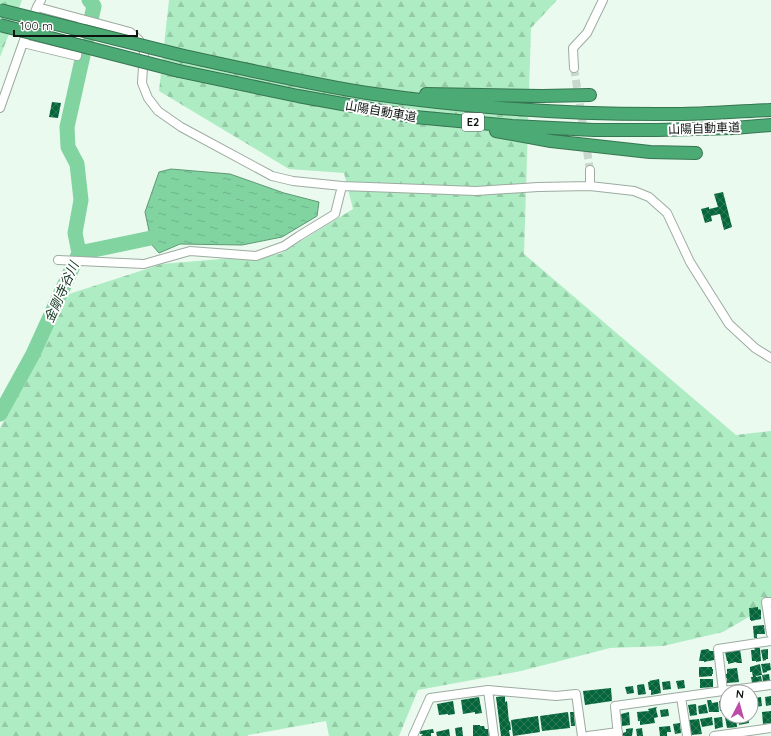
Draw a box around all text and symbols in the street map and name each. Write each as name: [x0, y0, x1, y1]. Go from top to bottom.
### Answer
scale bar: [14, 12, 137, 38]
text: 100 m: [20, 18, 53, 33]
street label: 山陽自動車道: [344, 97, 418, 125]
road number: E2: [462, 113, 484, 131]
street label: 山陽自動車道: [668, 119, 740, 137]
water label: 金剛寺谷川: [40, 257, 82, 325]
north arrow: [719, 684, 759, 724]
text: N: [735, 687, 745, 701]

